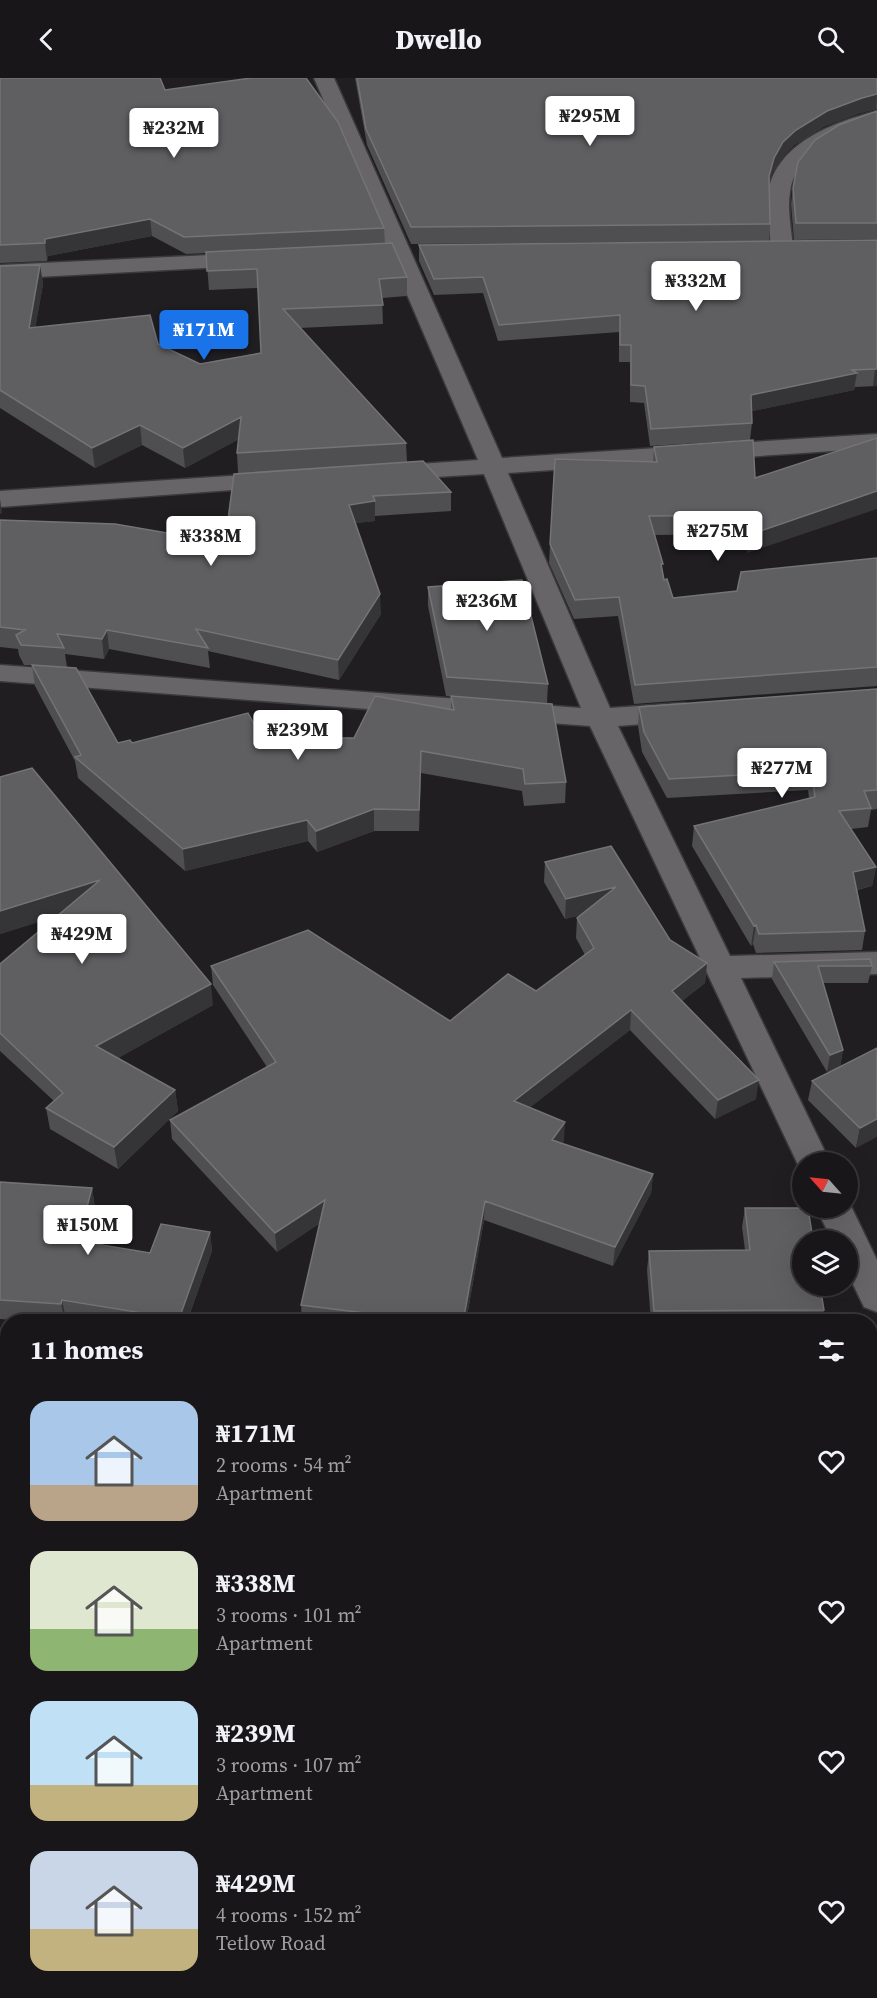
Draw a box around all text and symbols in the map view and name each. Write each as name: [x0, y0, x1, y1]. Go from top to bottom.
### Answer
text: Dwello: [395, 21, 482, 58]
icon: back: [30, 23, 63, 56]
icon: search: [814, 23, 847, 56]
pin: ₦295M: [548, 96, 632, 147]
text: ₦295M: [559, 101, 621, 129]
pin: ₦232M: [132, 108, 216, 159]
text: ₦232M: [143, 113, 205, 141]
pin: ₦332M: [654, 261, 738, 312]
text: ₦332M: [665, 266, 727, 294]
pin: ₦171M: [162, 310, 246, 361]
text: ₦171M: [173, 315, 235, 343]
pin: ₦275M: [676, 511, 760, 562]
pin: ₦338M: [169, 516, 253, 567]
text: ₦275M: [687, 516, 749, 544]
text: ₦338M: [180, 521, 242, 549]
pin: ₦236M: [445, 581, 529, 632]
text: ₦236M: [456, 586, 518, 614]
pin: ₦239M: [256, 710, 340, 761]
text: ₦239M: [267, 715, 329, 743]
pin: ₦277M: [740, 748, 824, 799]
text: ₦277M: [751, 753, 813, 781]
pin: ₦429M: [40, 914, 124, 965]
text: ₦429M: [51, 919, 113, 947]
north arrow: [792, 1152, 858, 1218]
map controls: [792, 1152, 858, 1296]
pin: ₦150M: [46, 1205, 130, 1256]
text: ₦150M: [57, 1210, 119, 1238]
button: layers: [792, 1230, 858, 1296]
text: 11 homes: [30, 1332, 143, 1368]
icon: filters: [815, 1334, 848, 1367]
text: ₦171M: [216, 1415, 296, 1451]
icon: home: [78, 1425, 150, 1497]
icon: heart: [815, 1445, 848, 1478]
text: 2 rooms · 54 m²: [216, 1451, 352, 1479]
text: Apartment: [216, 1479, 313, 1507]
text: ₦338M: [216, 1565, 296, 1601]
icon: home: [78, 1575, 150, 1647]
icon: heart: [815, 1595, 848, 1628]
text: 3 rooms · 101 m²: [216, 1601, 362, 1629]
text: Apartment: [216, 1629, 313, 1657]
text: ₦239M: [216, 1715, 296, 1751]
icon: home: [78, 1725, 150, 1797]
icon: heart: [815, 1745, 848, 1778]
text: 3 rooms · 107 m²: [216, 1751, 362, 1779]
text: Apartment: [216, 1779, 313, 1807]
text: ₦429M: [216, 1865, 296, 1901]
icon: home: [78, 1875, 150, 1947]
icon: heart: [815, 1895, 848, 1928]
text: 4 rooms · 152 m²: [216, 1901, 362, 1929]
text: Tetlow Road: [216, 1929, 326, 1957]

